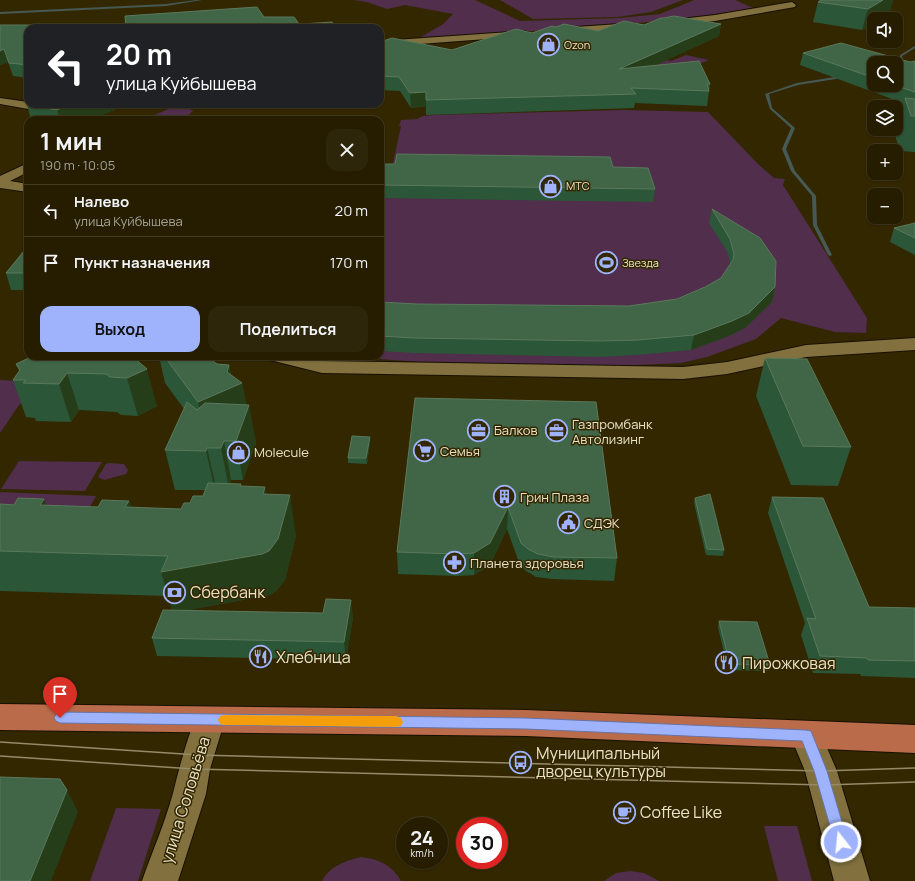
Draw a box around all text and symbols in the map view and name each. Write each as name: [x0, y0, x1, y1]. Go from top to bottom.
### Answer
map controls: [867, 12, 903, 224]
button: sound: [867, 12, 903, 48]
shop icon: Ozon: [536, 32, 562, 58]
text: 20 m: [106, 35, 172, 73]
place label: Ozon: [564, 37, 590, 52]
icon: left: [40, 40, 92, 92]
button: search: [867, 56, 903, 92]
text: улица Куйбышева: [106, 71, 256, 95]
button: layers: [867, 100, 903, 136]
text: 1 мин: [40, 124, 102, 157]
button: close: [326, 129, 368, 171]
button: +: [867, 144, 903, 180]
text: 190 m · 10:05: [40, 156, 115, 174]
shop icon: МТС: [538, 173, 564, 199]
place label: МТС: [566, 178, 590, 193]
button: −: [867, 188, 903, 224]
text: Налево: [74, 191, 129, 212]
icon: left: [40, 200, 62, 222]
text: 20 m: [335, 200, 368, 221]
text: улица Куйбышева: [74, 212, 183, 230]
sports icon: Звезда: [593, 250, 619, 276]
icon: arrive: [40, 252, 62, 274]
text: Пункт назначения: [74, 252, 210, 273]
text: 170 m: [330, 252, 368, 273]
place label: Звезда: [622, 255, 659, 270]
button: Выход: [40, 306, 200, 352]
button: Поделиться: [208, 306, 368, 352]
place label: Газпромбанк Автолизинг: [572, 415, 653, 448]
office icon: Балков: [465, 417, 491, 443]
office icon: Газпромбанк Автолизинг: [543, 418, 569, 444]
place label: Балков: [494, 421, 538, 439]
supermarket icon: Семья: [412, 438, 438, 464]
shop icon: Molecule: [225, 439, 251, 465]
place label: Семья: [440, 442, 480, 460]
place label: Molecule: [254, 443, 309, 461]
building icon: Грин Плаза: [492, 484, 518, 510]
place label: Грин Плаза: [520, 488, 589, 506]
public building icon: СДЭК: [555, 510, 581, 536]
place label: СДЭК: [584, 514, 620, 532]
pharmacy icon: Планета здоровья: [442, 550, 468, 576]
place label: Планета здоровья: [470, 554, 584, 572]
bank icon: Сбербанк: [161, 579, 187, 605]
place label: Сбербанк: [190, 581, 266, 603]
restaurant icon: Хлебница: [248, 644, 274, 670]
place label: Хлебница: [276, 646, 351, 668]
restaurant icon: Пирожковая: [714, 650, 740, 676]
place label: Пирожковая: [742, 652, 836, 674]
pin: [43, 677, 77, 718]
icon: arrive: [49, 683, 71, 705]
street label: улица Соловьёва: [155, 734, 215, 866]
place label: Муниципальный дворец культуры: [536, 742, 666, 782]
bus stop icon: Муниципальный дворец культуры: [507, 749, 533, 775]
cafe icon: Coffee Like: [611, 799, 637, 825]
place label: Coffee Like: [640, 801, 722, 823]
speed limit sign: 30: [456, 817, 508, 869]
position arrow: [820, 821, 862, 863]
text: 24: [410, 824, 434, 851]
text: km/h: [410, 846, 434, 860]

